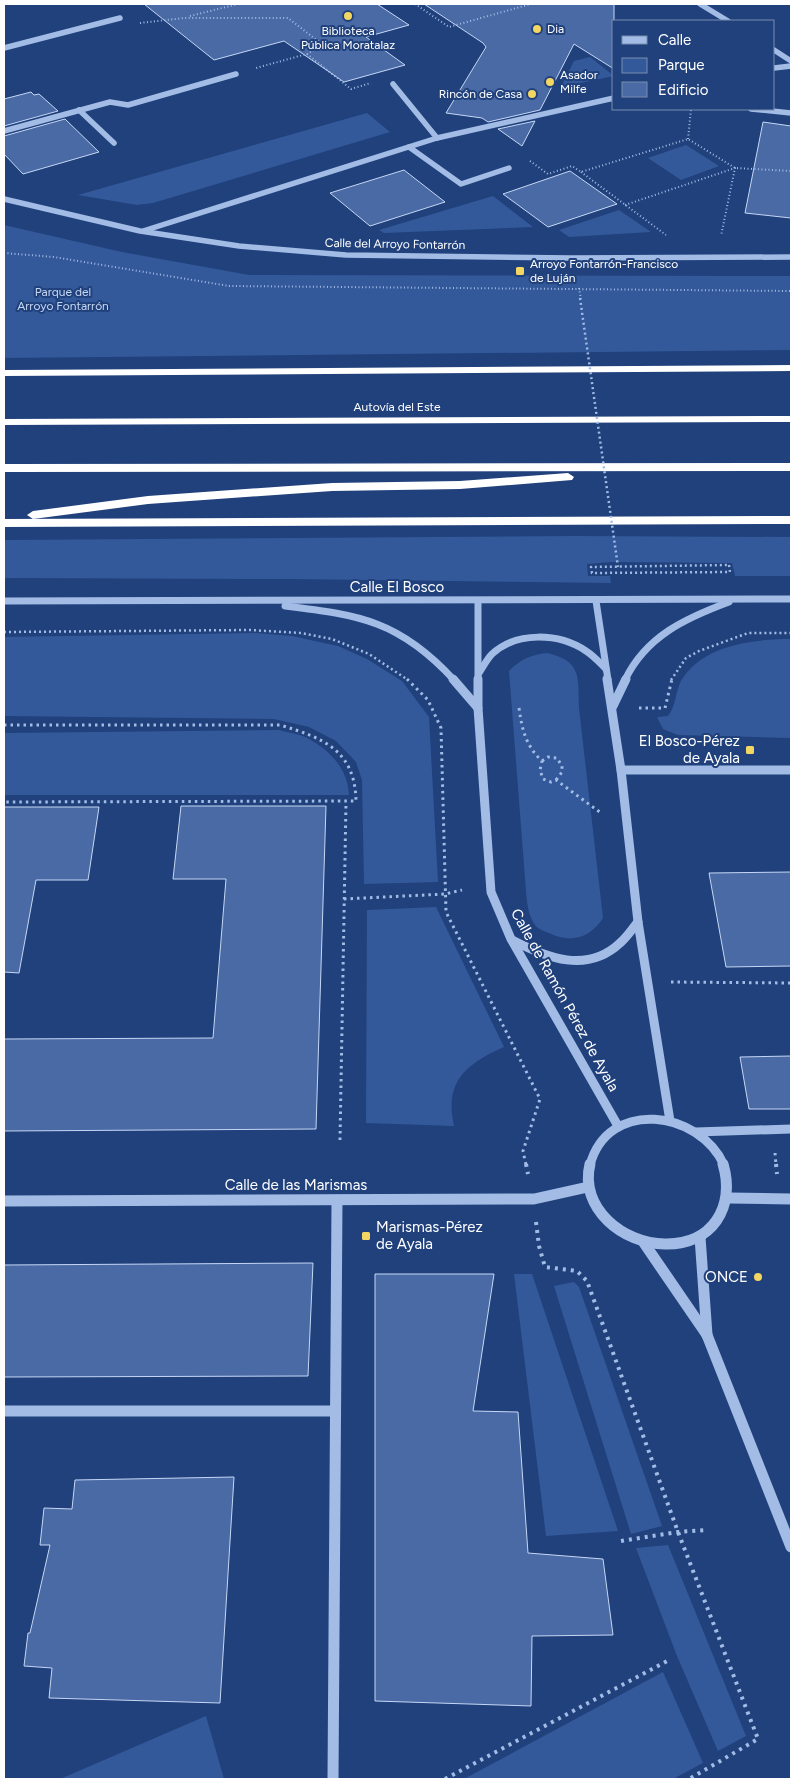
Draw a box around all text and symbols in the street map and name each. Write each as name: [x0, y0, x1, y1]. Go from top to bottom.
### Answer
marker: Biblioteca Pública Moratalaz: [342, 10, 354, 22]
legend: [612, 20, 775, 110]
place label: Dia: [547, 22, 564, 36]
marker: Dia: [531, 23, 543, 35]
place label: Biblioteca Pública Moratalaz: [301, 24, 395, 52]
text: Calle: [658, 31, 691, 49]
text: Parque: [658, 56, 705, 74]
place label: Asador Milfe: [560, 68, 598, 96]
marker: Asador Milfe: [544, 76, 556, 88]
text: Edificio: [658, 81, 709, 99]
place label: Rincón de Casa: [439, 87, 522, 101]
marker: Rincón de Casa: [526, 88, 538, 100]
street label: Calle del Arroyo Fontarrón: [325, 236, 466, 252]
place label: Arroyo Fontarrón-Francisco de Luján: [530, 257, 678, 285]
marker: Arroyo Fontarrón-Francisco de Luján: [514, 265, 526, 277]
park label: Parque del Arroyo Fontarrón: [17, 285, 109, 313]
street label: Autovía del Este: [353, 400, 441, 414]
street label: Calle El Bosco: [350, 578, 445, 596]
place label: El Bosco-Pérez de Ayala: [639, 732, 740, 767]
marker: El Bosco-Pérez de Ayala: [744, 744, 756, 756]
street label: Calle de Ramón Pérez de Ayala: [507, 905, 623, 1095]
street label: Calle de las Marismas: [225, 1176, 367, 1194]
place label: Marismas-Pérez de Ayala: [376, 1218, 483, 1253]
marker: Marismas-Pérez de Ayala: [360, 1230, 372, 1242]
place label: ONCE: [705, 1268, 748, 1286]
marker: ONCE: [752, 1271, 764, 1283]

